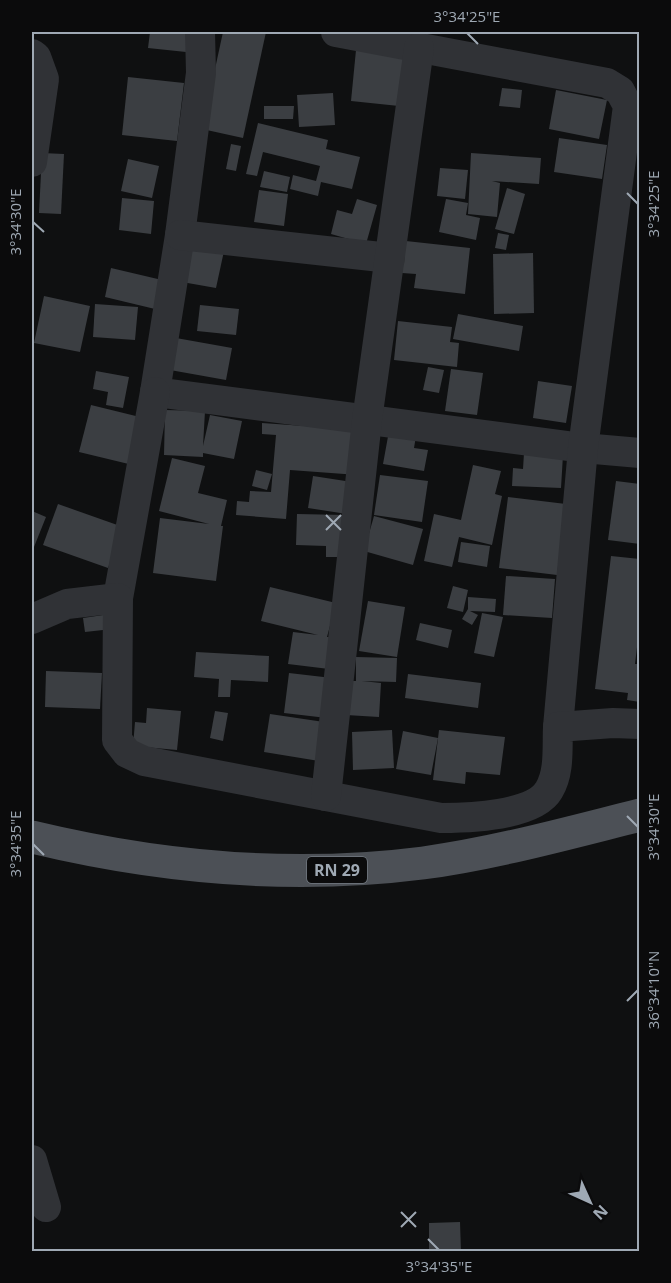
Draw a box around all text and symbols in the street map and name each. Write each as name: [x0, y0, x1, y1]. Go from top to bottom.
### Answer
text: 3°34'25"E: [434, 6, 500, 26]
text: 3°34'25"E: [643, 171, 663, 237]
text: 3°34'30"E: [5, 189, 25, 255]
text: 3°34'30"E: [643, 794, 663, 860]
text: 3°34'35"E: [5, 811, 25, 877]
road number: RN 29: [307, 857, 367, 883]
text: 36°34'10"N: [643, 951, 663, 1029]
north arrow: [560, 1172, 620, 1232]
text: N: [588, 1200, 613, 1225]
text: 3°34'35"E: [406, 1256, 472, 1276]

